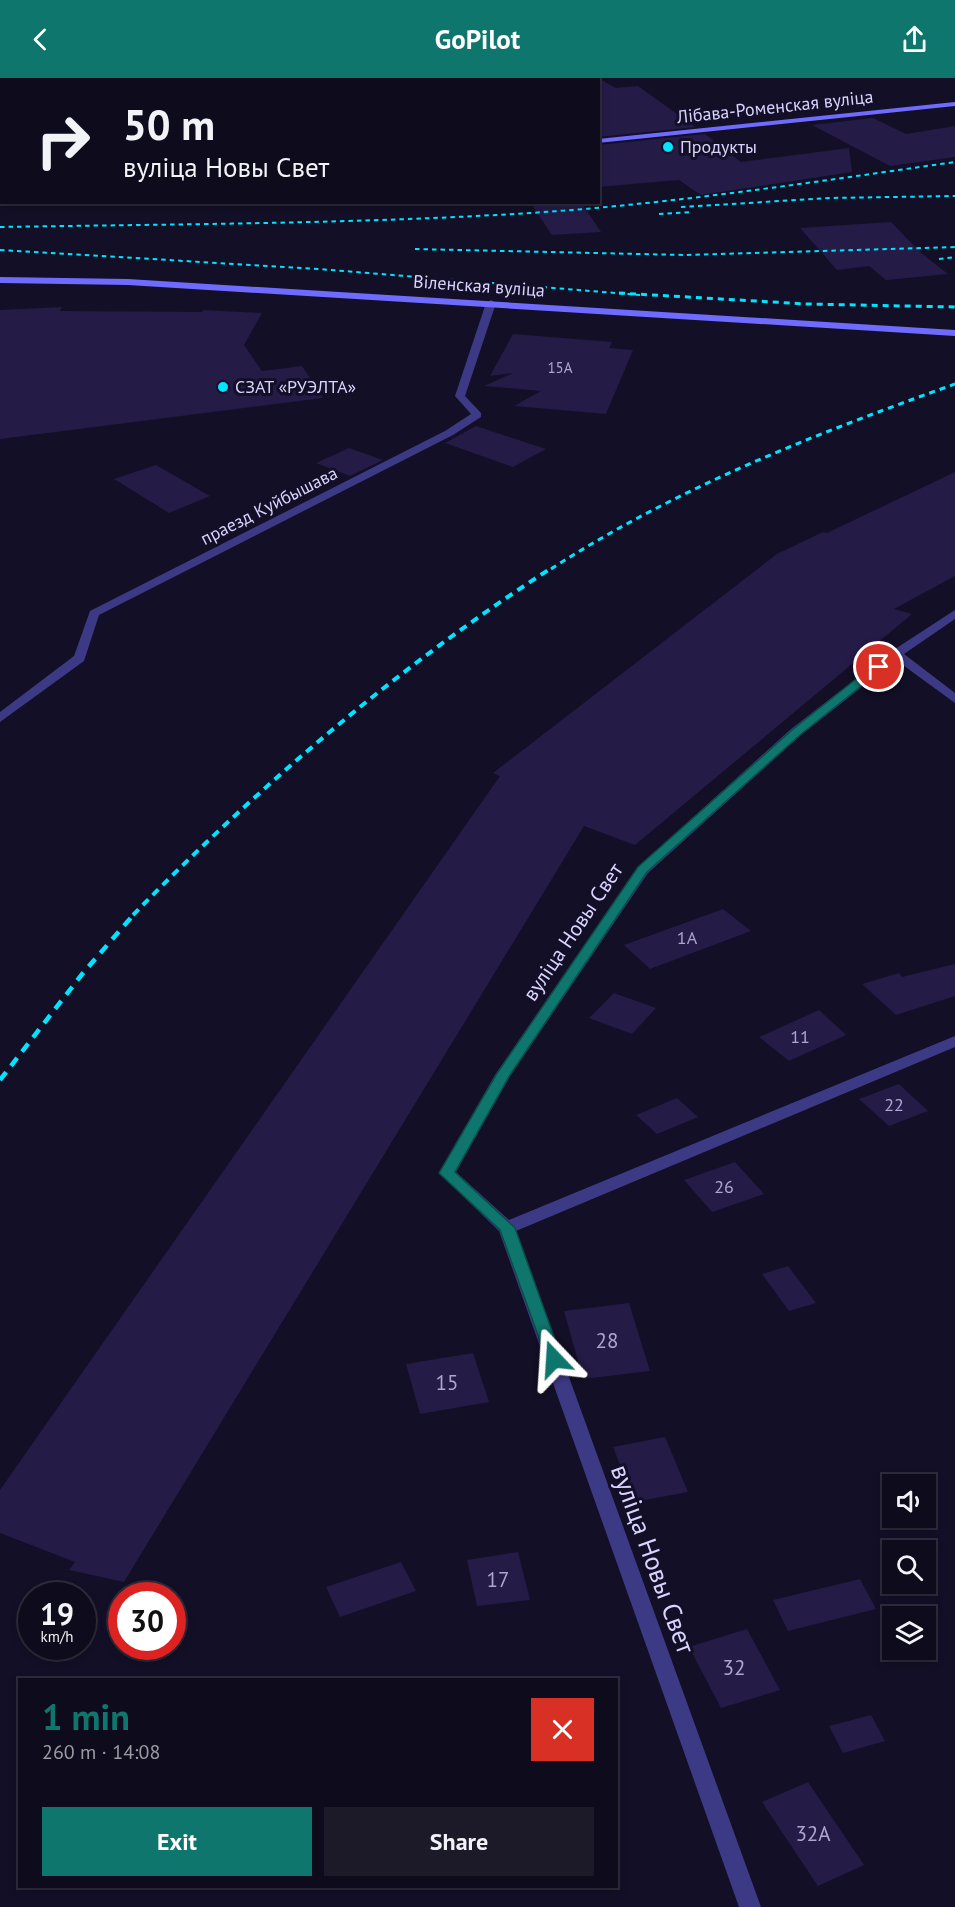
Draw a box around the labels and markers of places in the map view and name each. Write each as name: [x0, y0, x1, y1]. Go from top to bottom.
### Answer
place label: Продукты: [680, 135, 757, 158]
marker: Продукты: [661, 140, 675, 154]
place label: СЗАТ «РУЭЛТА»: [235, 375, 356, 398]
marker: СЗАТ «РУЭЛТА»: [216, 380, 230, 394]
pin: [853, 641, 904, 692]

